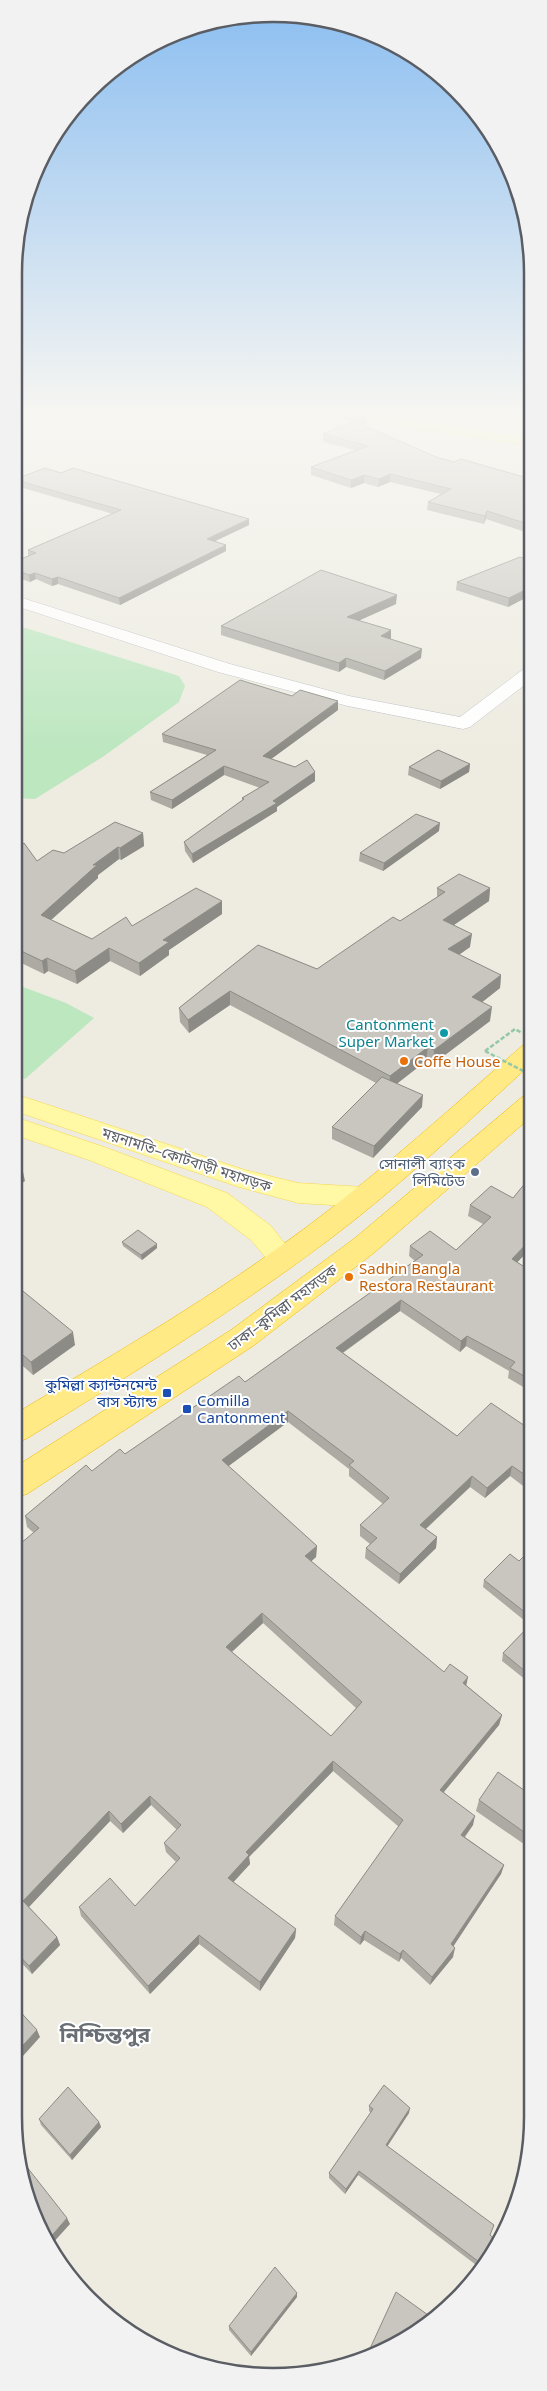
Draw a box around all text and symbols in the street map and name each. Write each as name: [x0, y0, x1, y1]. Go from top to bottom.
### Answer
place label: Cantonment Super Market: [339, 1014, 435, 1051]
marker: Cantonment Super Market: [438, 1027, 450, 1039]
place label: Coffe House: [414, 1051, 500, 1071]
marker: Coffe House: [398, 1055, 410, 1067]
street label: ময়নামতি–কোটবাড়ী মহাসড়ক: [99, 1122, 275, 1196]
place label: সোনালী ব্যাংক লিমিটেড: [379, 1153, 466, 1190]
marker: সোনালী ব্যাংক লিমিটেড: [469, 1166, 481, 1178]
place label: Sadhin Bangla Restora Restaurant: [359, 1258, 494, 1295]
street label: ঢাকা–কুমিল্লা মহাসড়ক: [222, 1259, 342, 1355]
marker: Sadhin Bangla Restora Restaurant: [343, 1271, 355, 1283]
place label: কুমিল্লা ক্যান্টনমেন্ট বাস স্ট্যান্ড: [44, 1374, 158, 1411]
marker: কুমিল্লা ক্যান্টনমেন্ট বাস স্ট্যান্ড: [161, 1387, 173, 1399]
place label: Comilla Cantonment: [197, 1390, 286, 1427]
marker: Comilla Cantonment: [181, 1403, 193, 1415]
district label: নিশ্চিন্তপুর: [59, 2020, 151, 2048]

